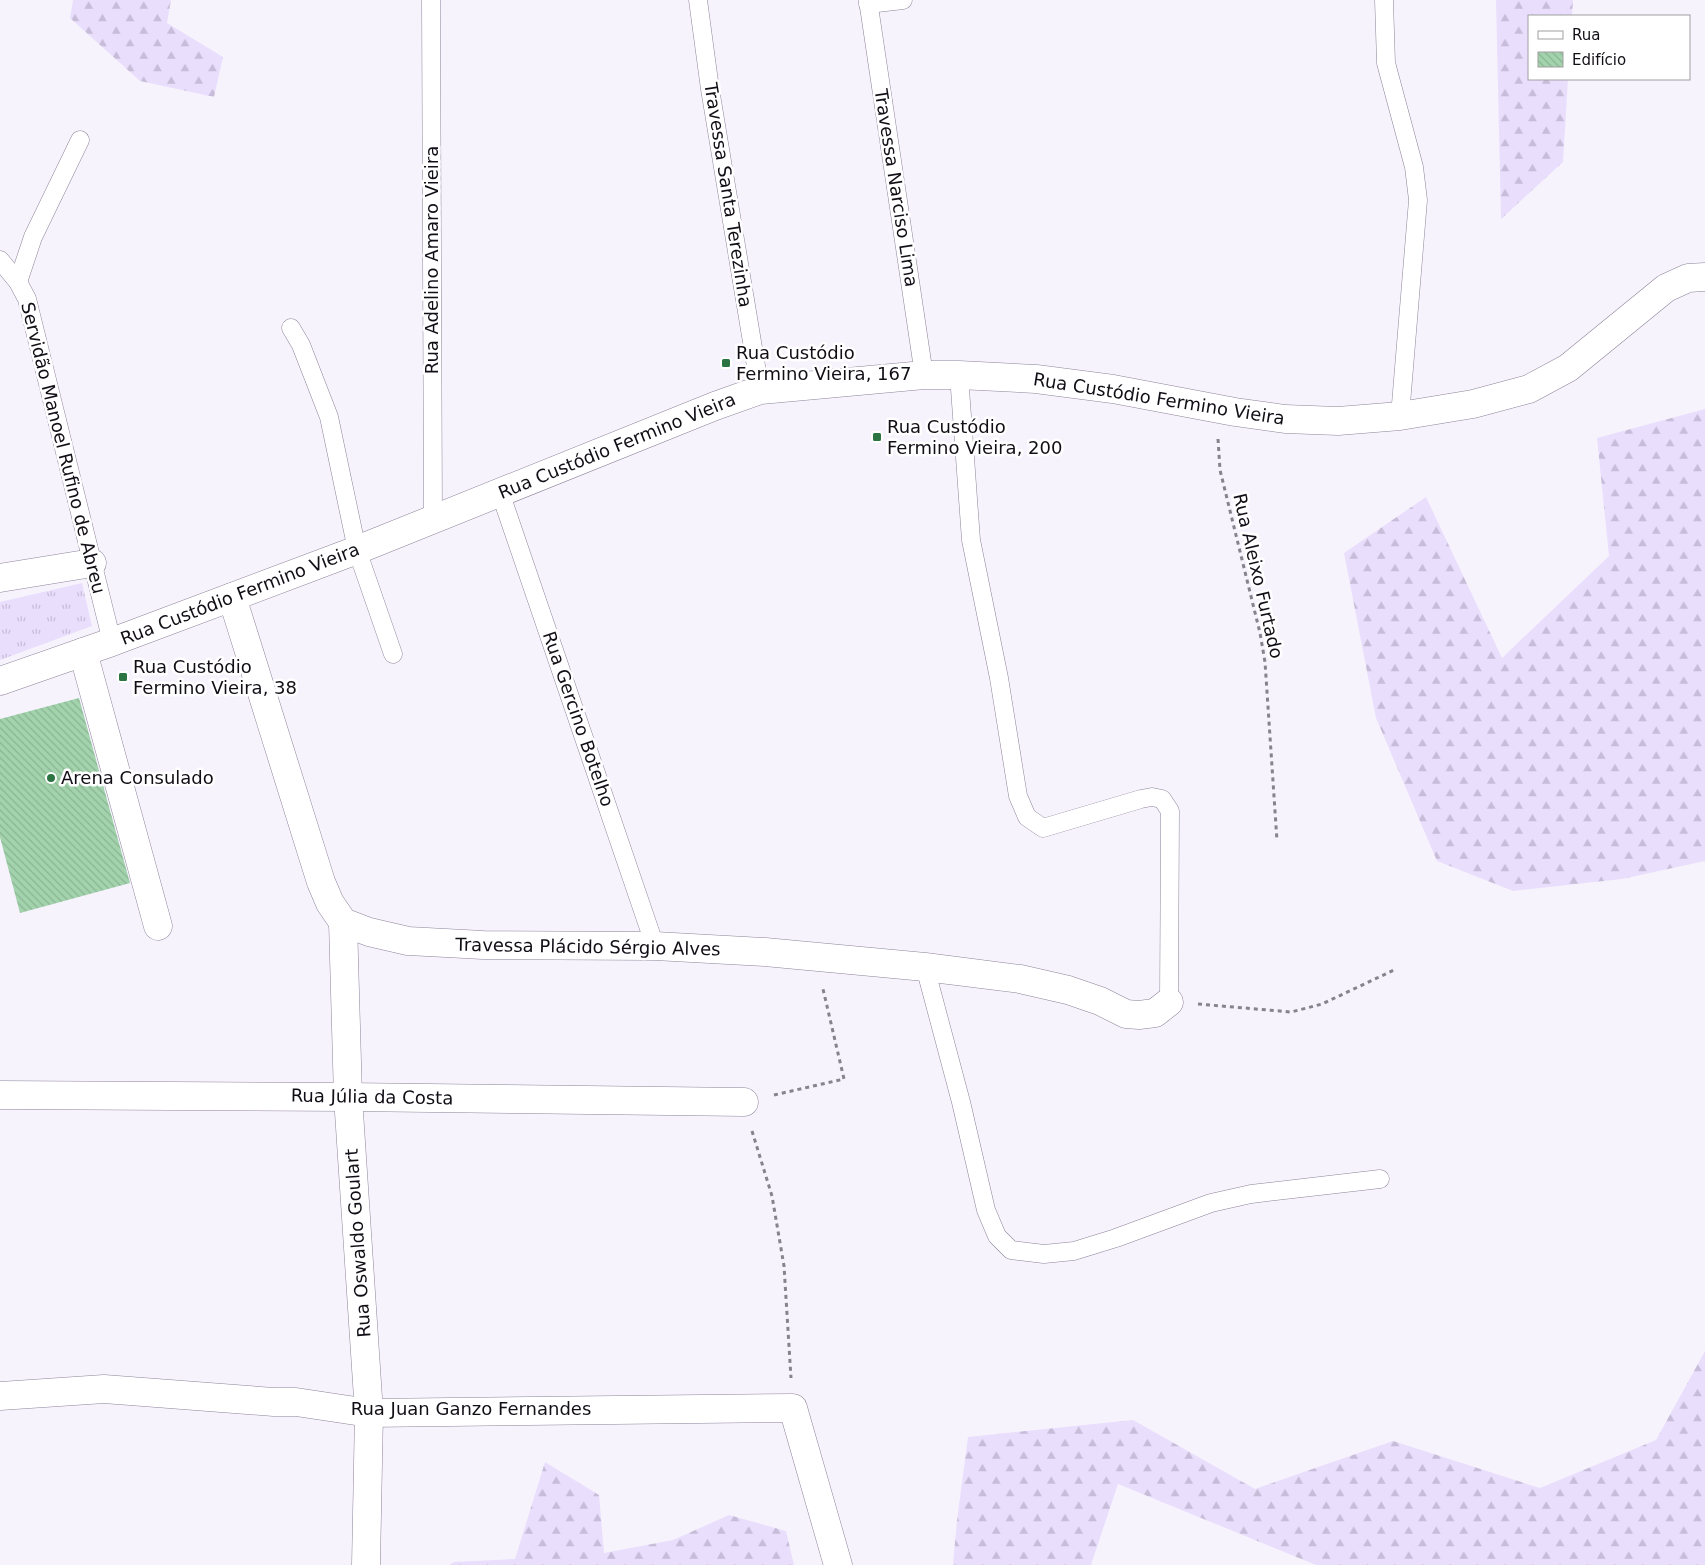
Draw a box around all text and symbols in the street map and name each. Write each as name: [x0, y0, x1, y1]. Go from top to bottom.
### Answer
legend: [1528, 15, 1690, 80]
text: Rua: [1572, 26, 1600, 44]
text: Edifício: [1572, 51, 1626, 69]
street label: Travessa Santa Terezinha: [700, 80, 757, 309]
street label: Travessa Narciso Lima: [870, 86, 923, 288]
street label: Rua Adelino Amaro Vieira: [421, 146, 442, 374]
street label: Servidão Manoel Rufino de Abreu: [17, 300, 110, 596]
place label: Rua Custódio Fermino Vieira, 167: [736, 342, 911, 384]
marker: Rua Custódio Fermino Vieira, 167: [720, 357, 732, 369]
street label: Rua Custódio Fermino Vieira: [1032, 368, 1286, 429]
street label: Rua Custódio Fermino Vieira: [495, 388, 739, 503]
place label: Rua Custódio Fermino Vieira, 200: [887, 416, 1062, 458]
marker: Rua Custódio Fermino Vieira, 200: [871, 431, 883, 443]
street label: Rua Aleixo Furtado: [1229, 491, 1288, 660]
street label: Rua Custódio Fermino Vieira: [117, 538, 362, 649]
street label: Rua Gercino Botelho: [539, 629, 618, 809]
place label: Rua Custódio Fermino Vieira, 38: [133, 656, 297, 698]
marker: Rua Custódio Fermino Vieira, 38: [117, 671, 129, 683]
place label: Arena Consulado: [61, 767, 214, 788]
marker: Arena Consulado: [45, 772, 57, 784]
street label: Travessa Plácido Sérgio Alves: [454, 934, 721, 959]
street label: Rua Júlia da Costa: [291, 1085, 453, 1108]
street label: Rua Oswaldo Goulart: [340, 1148, 375, 1338]
street label: Rua Juan Ganzo Fernandes: [351, 1398, 591, 1419]

